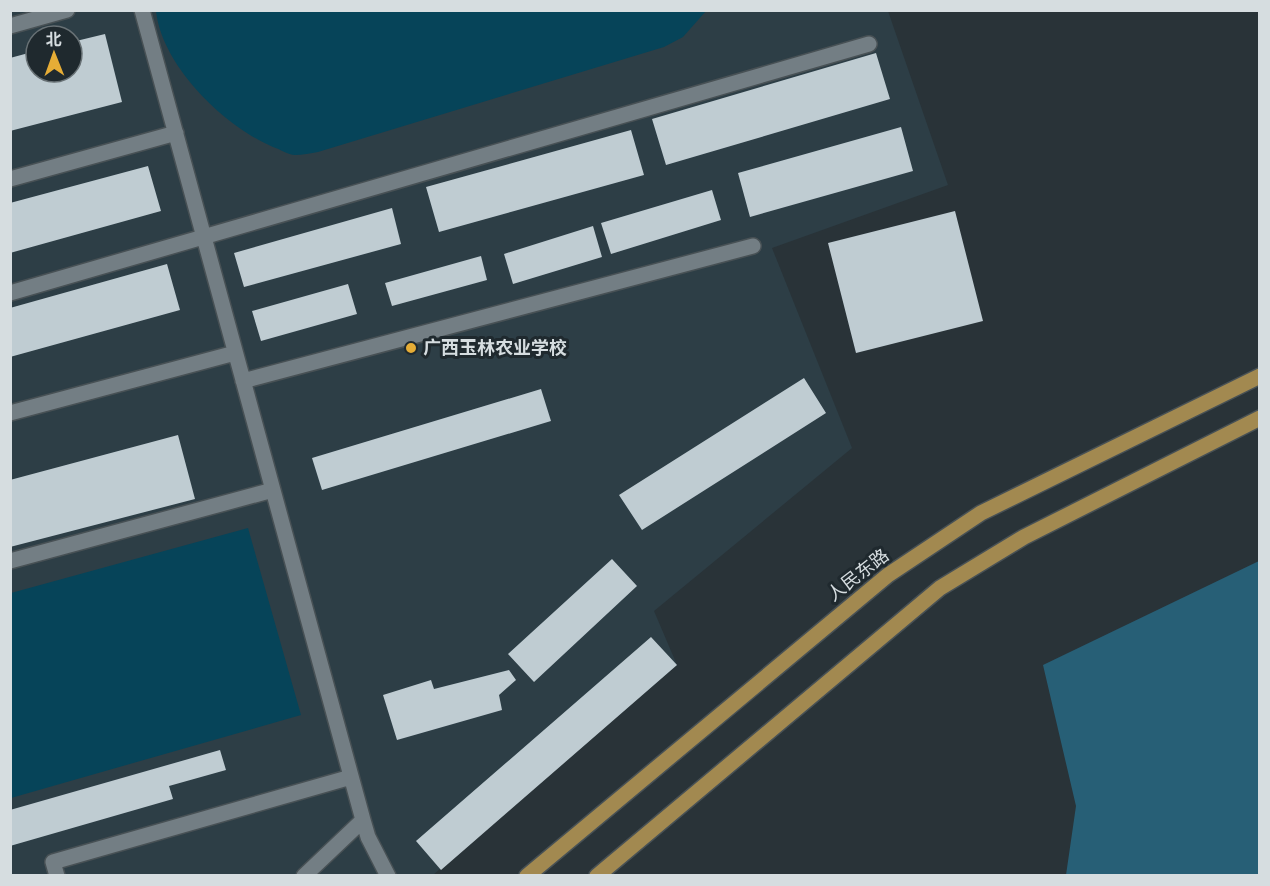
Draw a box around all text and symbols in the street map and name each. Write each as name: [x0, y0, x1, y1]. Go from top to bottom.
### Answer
north arrow: [24, 24, 84, 84]
text: 北: [46, 30, 62, 48]
place label: 广西玉林农业学校: [423, 337, 567, 357]
marker: 广西玉林农业学校: [404, 341, 418, 355]
street label: 人民东路: [823, 544, 892, 604]

